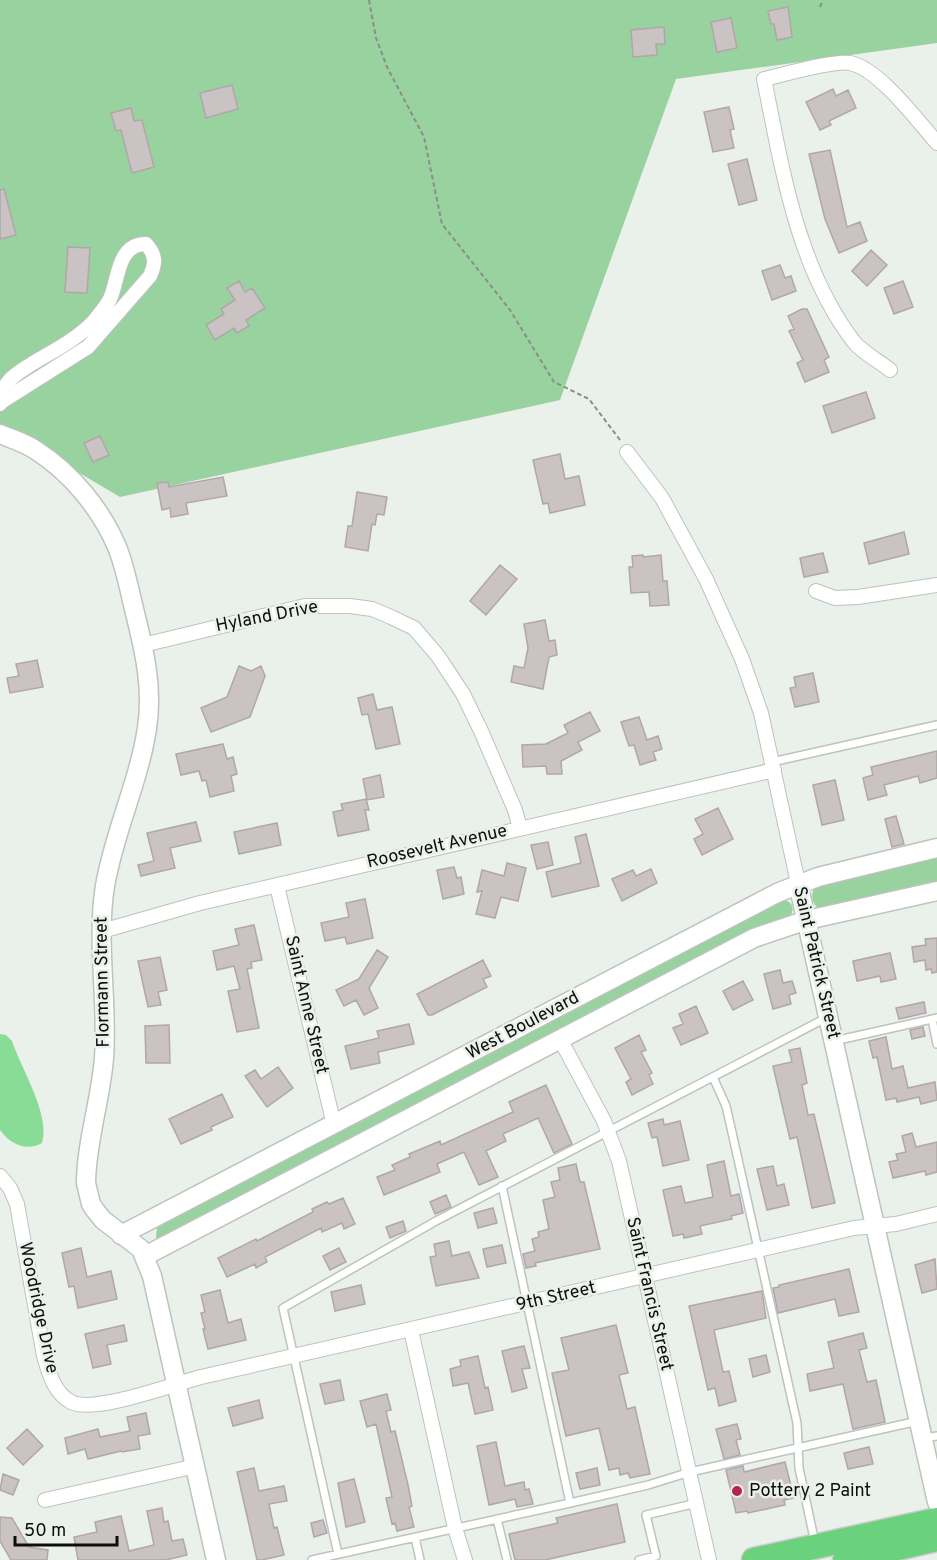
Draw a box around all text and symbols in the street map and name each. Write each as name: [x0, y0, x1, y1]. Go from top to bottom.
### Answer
street label: Hyland Drive: [214, 596, 320, 638]
street label: Roosevelt Avenue: [365, 820, 509, 874]
street label: Saint Patrick Street: [787, 885, 845, 1041]
street label: Flormann Street: [90, 916, 116, 1048]
street label: Saint Anne Street: [279, 933, 333, 1077]
street label: West Boulevard: [462, 987, 584, 1065]
street label: Saint Francis Street: [620, 1215, 678, 1373]
street label: Woodridge Drive: [13, 1240, 63, 1376]
street label: 9th Street: [514, 1277, 598, 1317]
place label: Pottery 2 Paint: [749, 1480, 871, 1503]
marker: Pottery 2 Paint: [730, 1484, 744, 1498]
scale bar: [15, 1509, 117, 1547]
text: 50 m: [24, 1520, 66, 1543]

